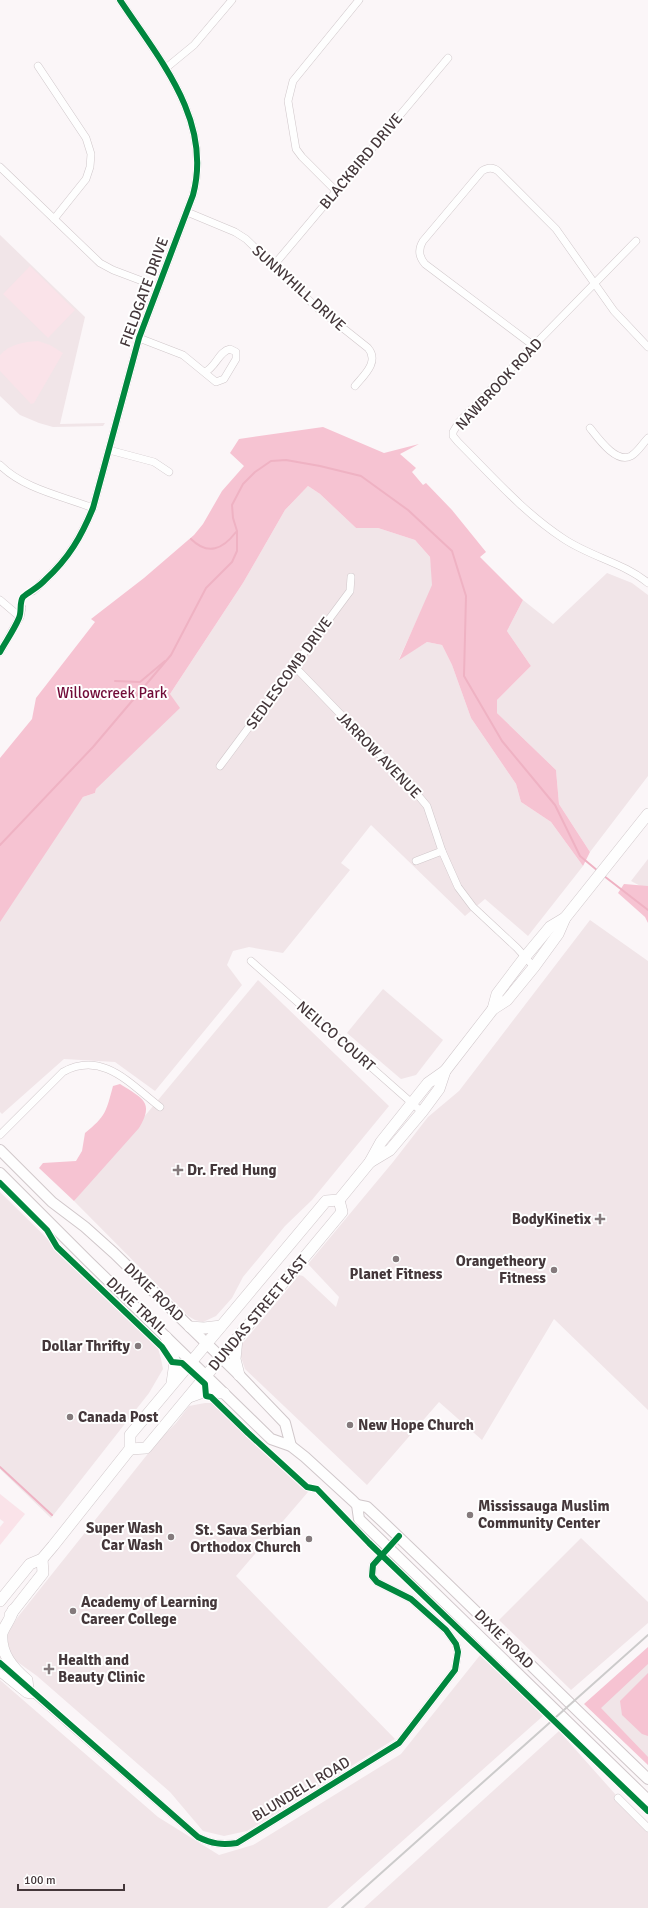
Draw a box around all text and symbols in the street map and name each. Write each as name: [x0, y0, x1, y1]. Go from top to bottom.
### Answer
street label: BLACKBIRD DRIVE: [316, 109, 406, 213]
street label: FIELDGATE DRIVE: [116, 235, 172, 349]
street label: SUNNYHILL DRIVE: [248, 241, 350, 335]
street label: NAWBROOK ROAD: [452, 334, 546, 434]
street label: SEDLESCOMB DRIVE: [242, 613, 336, 733]
park label: Willowcreek Park: [57, 684, 168, 702]
street label: JARROW AVENUE: [333, 708, 425, 802]
street label: NEILCO COURT: [293, 997, 379, 1075]
place label: Dr. Fred Hung: [187, 1161, 277, 1179]
marker: Dr. Fred Hung: [172, 1164, 184, 1176]
place label: BodyKinetix: [512, 1210, 592, 1228]
marker: BodyKinetix: [594, 1213, 606, 1225]
street label: DUNDAS STREET EAST: [204, 1251, 312, 1374]
place label: Orangetheory Fitness: [456, 1252, 547, 1287]
marker: Planet Fitness: [391, 1254, 401, 1264]
street label: DIXIE ROAD: [120, 1259, 188, 1325]
place label: Planet Fitness: [350, 1265, 443, 1283]
marker: Orangetheory Fitness: [549, 1265, 559, 1275]
street label: DIXIE TRAIL: [103, 1273, 171, 1339]
place label: Dollar Thrifty: [42, 1337, 131, 1355]
marker: Dollar Thrifty: [133, 1341, 143, 1351]
place label: Canada Post: [78, 1408, 159, 1426]
marker: Canada Post: [65, 1412, 75, 1422]
place label: New Hope Church: [358, 1416, 474, 1434]
marker: New Hope Church: [345, 1420, 355, 1430]
place label: Mississauga Muslim Community Center: [478, 1497, 610, 1532]
marker: Mississauga Muslim Community Center: [465, 1510, 475, 1520]
place label: Super Wash Car Wash: [86, 1519, 163, 1554]
place label: St. Sava Serbian Orthodox Church: [190, 1521, 301, 1556]
marker: Super Wash Car Wash: [166, 1532, 176, 1542]
marker: St. Sava Serbian Orthodox Church: [304, 1534, 314, 1544]
place label: Academy of Learning Career College: [81, 1593, 218, 1628]
marker: Academy of Learning Career College: [68, 1606, 78, 1616]
street label: DIXIE ROAD: [471, 1606, 537, 1672]
place label: Health and Beauty Clinic: [58, 1651, 145, 1686]
marker: Health and Beauty Clinic: [43, 1663, 55, 1675]
street label: BLUNDELL ROAD: [249, 1753, 353, 1825]
scale bar: [18, 1866, 124, 1892]
text: 100 m: [24, 1873, 56, 1888]

